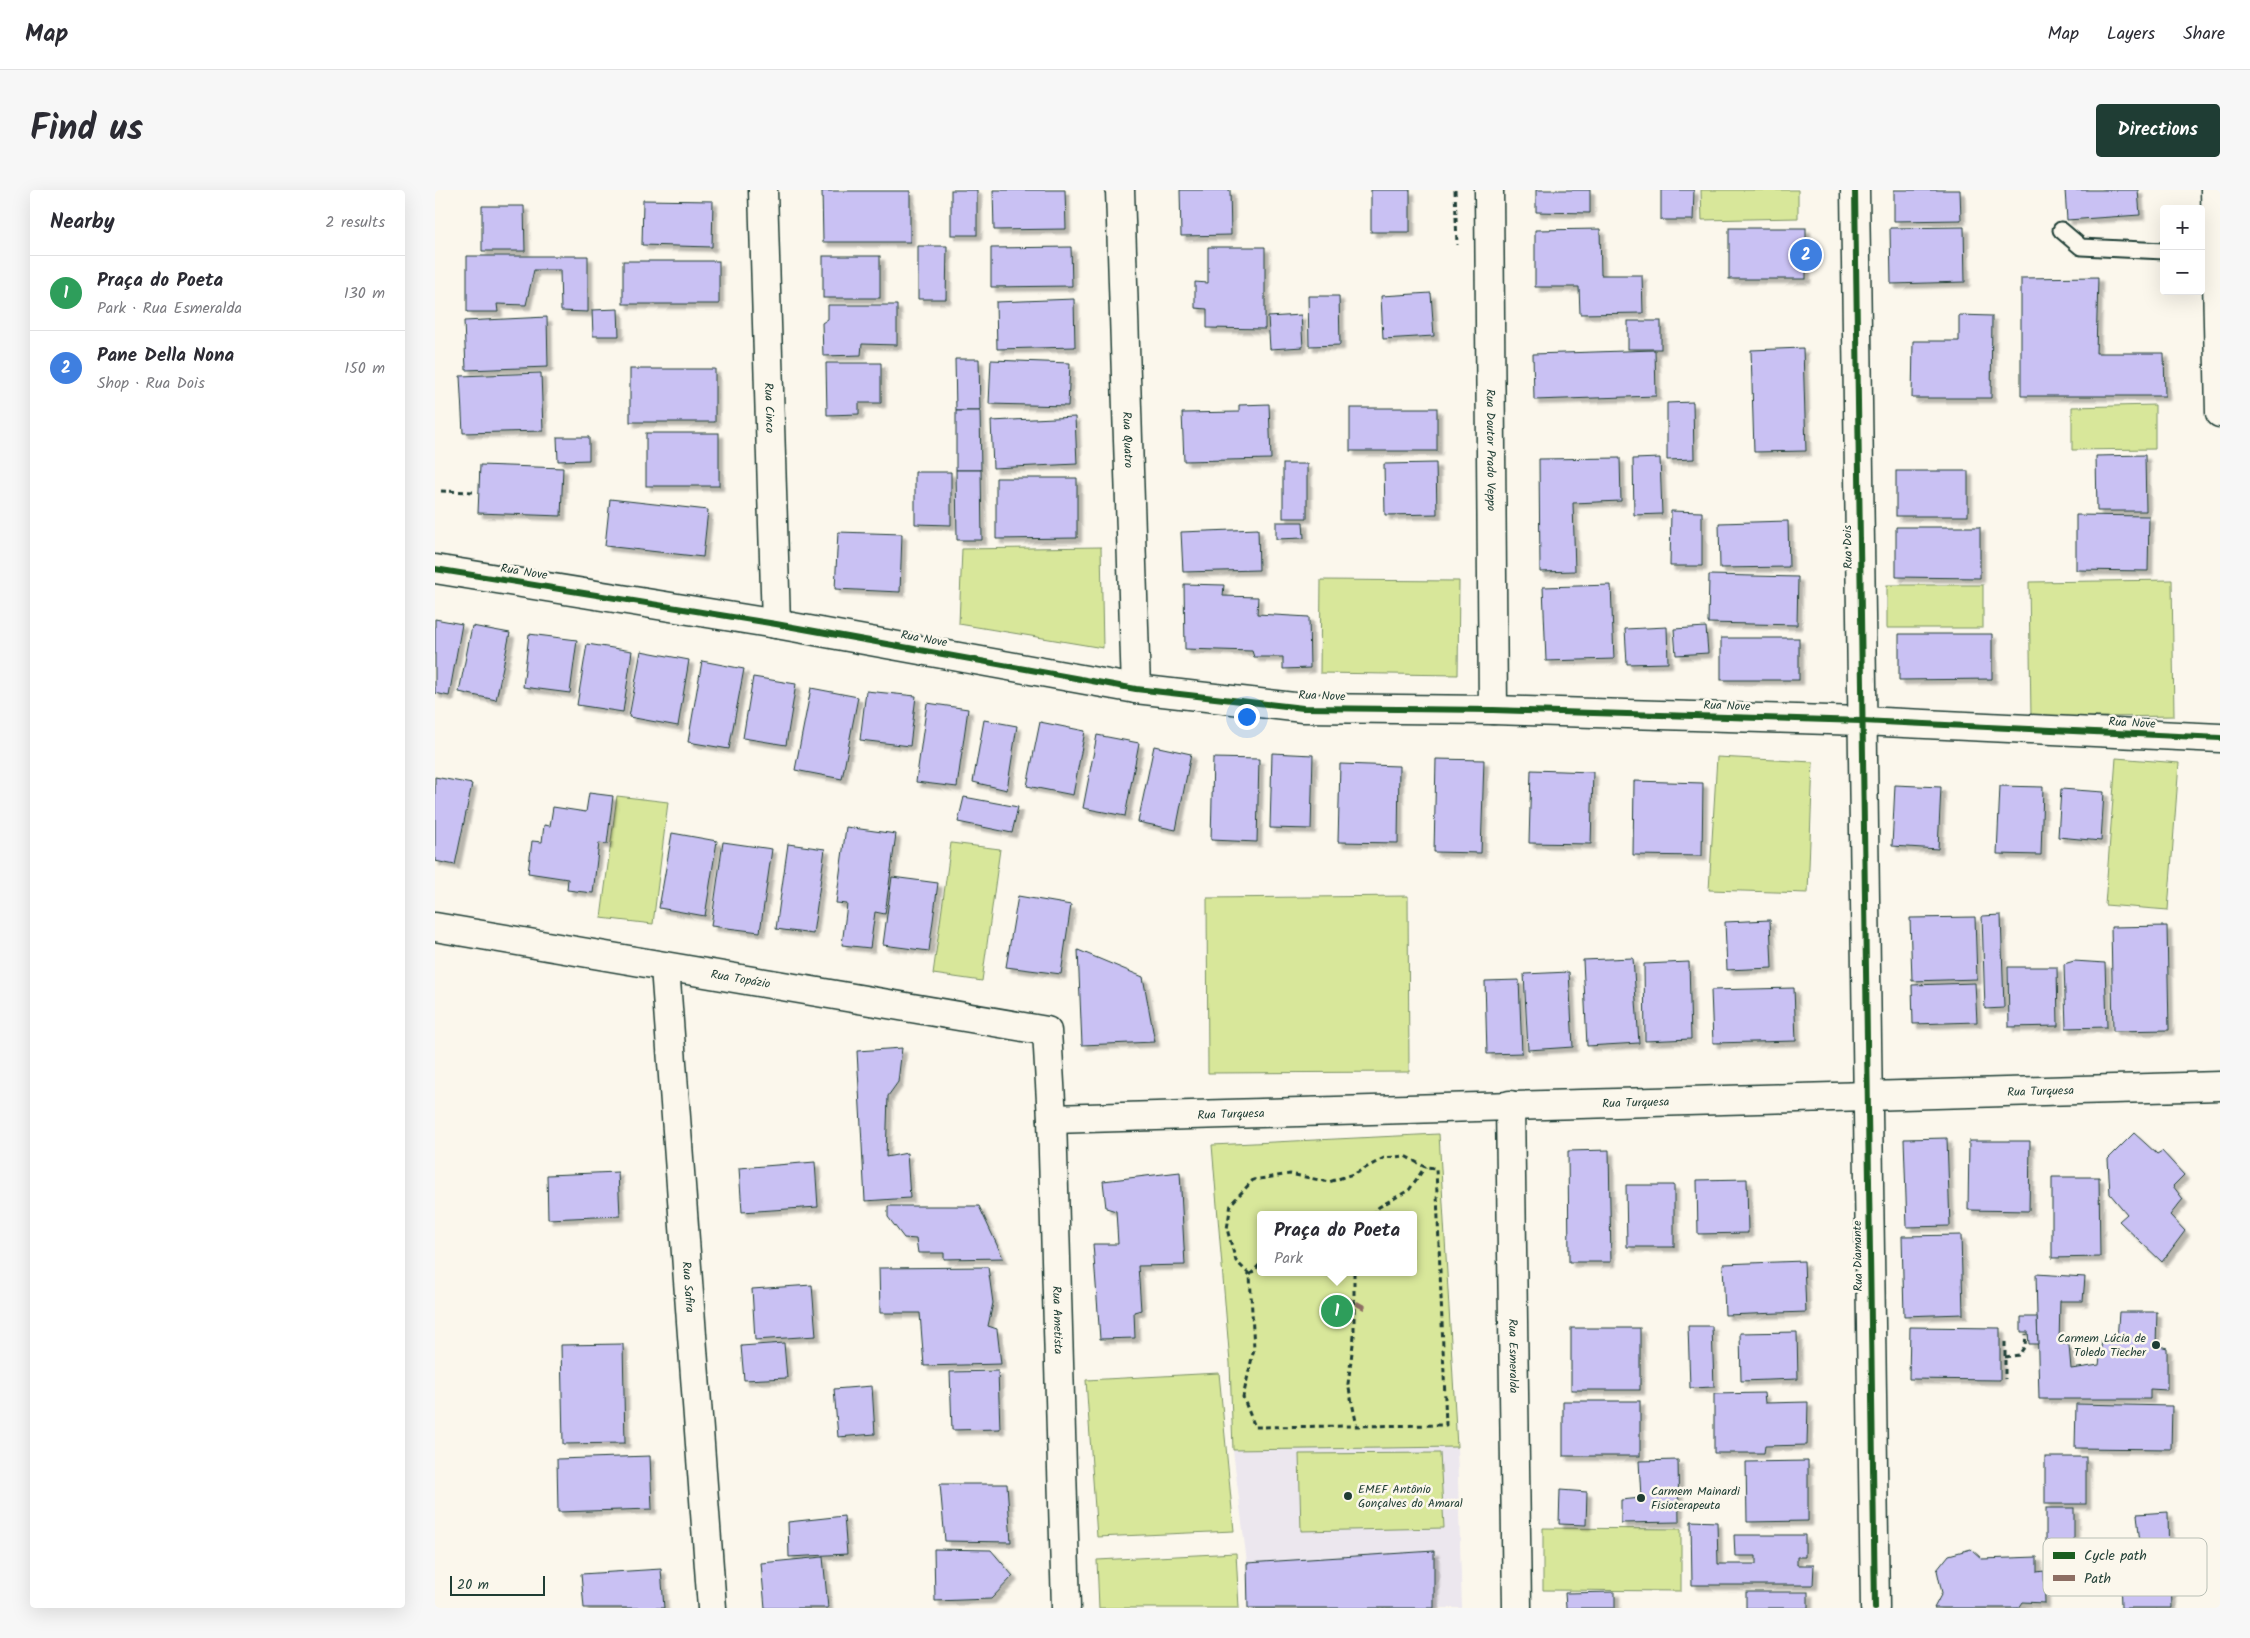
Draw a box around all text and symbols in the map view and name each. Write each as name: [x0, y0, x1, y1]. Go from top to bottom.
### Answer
text: Map: [25, 15, 68, 54]
text: Map: [2048, 20, 2079, 49]
text: Layers: [2107, 20, 2155, 49]
text: Share: [2183, 20, 2225, 49]
text: Find us: [30, 102, 143, 158]
button: Directions: [2096, 104, 2220, 157]
map controls: [2160, 205, 2205, 295]
button: +: [2160, 205, 2205, 250]
text: Nearby: [50, 206, 115, 239]
text: 2 results: [325, 210, 385, 235]
pin: 2: [1790, 236, 1822, 274]
button: −: [2160, 250, 2205, 295]
text: Praça do Poeta: [97, 266, 223, 296]
text: 1: [64, 281, 68, 306]
text: 130 m: [344, 281, 385, 306]
text: Park · Rua Esmeralda: [97, 296, 242, 321]
text: Pane Della Nona: [97, 341, 234, 371]
text: 2: [61, 356, 71, 381]
text: 150 m: [344, 356, 385, 381]
text: Shop · Rua Dois: [97, 371, 205, 396]
street label: Rua Cinco: [759, 382, 780, 433]
street label: Rua Doutor Prado Veppo: [1481, 389, 1501, 511]
street label: Rua Quatro: [1118, 411, 1138, 468]
street label: Rua Dois: [1838, 525, 1858, 569]
street label: Rua Nove: [499, 559, 549, 585]
street label: Rua Nove: [899, 626, 950, 653]
street label: Rua Nove: [1298, 686, 1347, 706]
street label: Rua Nove: [1703, 696, 1752, 716]
your location: [1234, 704, 1260, 730]
street label: Rua Nove: [2108, 712, 2157, 734]
street label: Rua Topázio: [709, 965, 772, 993]
street label: Rua Turquesa: [2007, 1081, 2075, 1102]
street label: Rua Turquesa: [1602, 1092, 1670, 1113]
street label: Rua Turquesa: [1197, 1103, 1265, 1124]
popup: [1257, 1211, 1417, 1276]
text: Praça do Poeta: [1274, 1216, 1400, 1246]
street label: Rua Diamante: [1848, 1220, 1868, 1292]
text: Park: [1274, 1246, 1303, 1271]
street label: Rua Safira: [677, 1261, 700, 1314]
street label: Rua Ametista: [1047, 1286, 1068, 1355]
pin: 1: [1321, 1292, 1353, 1330]
street label: Rua Esmeralda: [1503, 1319, 1524, 1394]
place label: Carmem Lúcia de Toledo Tiecher: [2058, 1329, 2147, 1362]
marker: Carmem Lúcia de Toledo Tiecher: [2150, 1339, 2162, 1351]
place label: EMEF Antônio Gonçalves do Amaral: [1358, 1480, 1463, 1513]
place label: Carmem Mainardi Fisioterapeuta: [1651, 1482, 1741, 1515]
marker: EMEF Antônio Gonçalves do Amaral: [1342, 1490, 1354, 1502]
marker: Carmem Mainardi Fisioterapeuta: [1635, 1492, 1647, 1504]
legend: [2043, 1538, 2207, 1596]
text: Cycle path: [2084, 1545, 2147, 1567]
text: Path: [2084, 1568, 2111, 1590]
scale bar: [450, 1573, 545, 1596]
text: 20 m: [457, 1574, 489, 1596]

